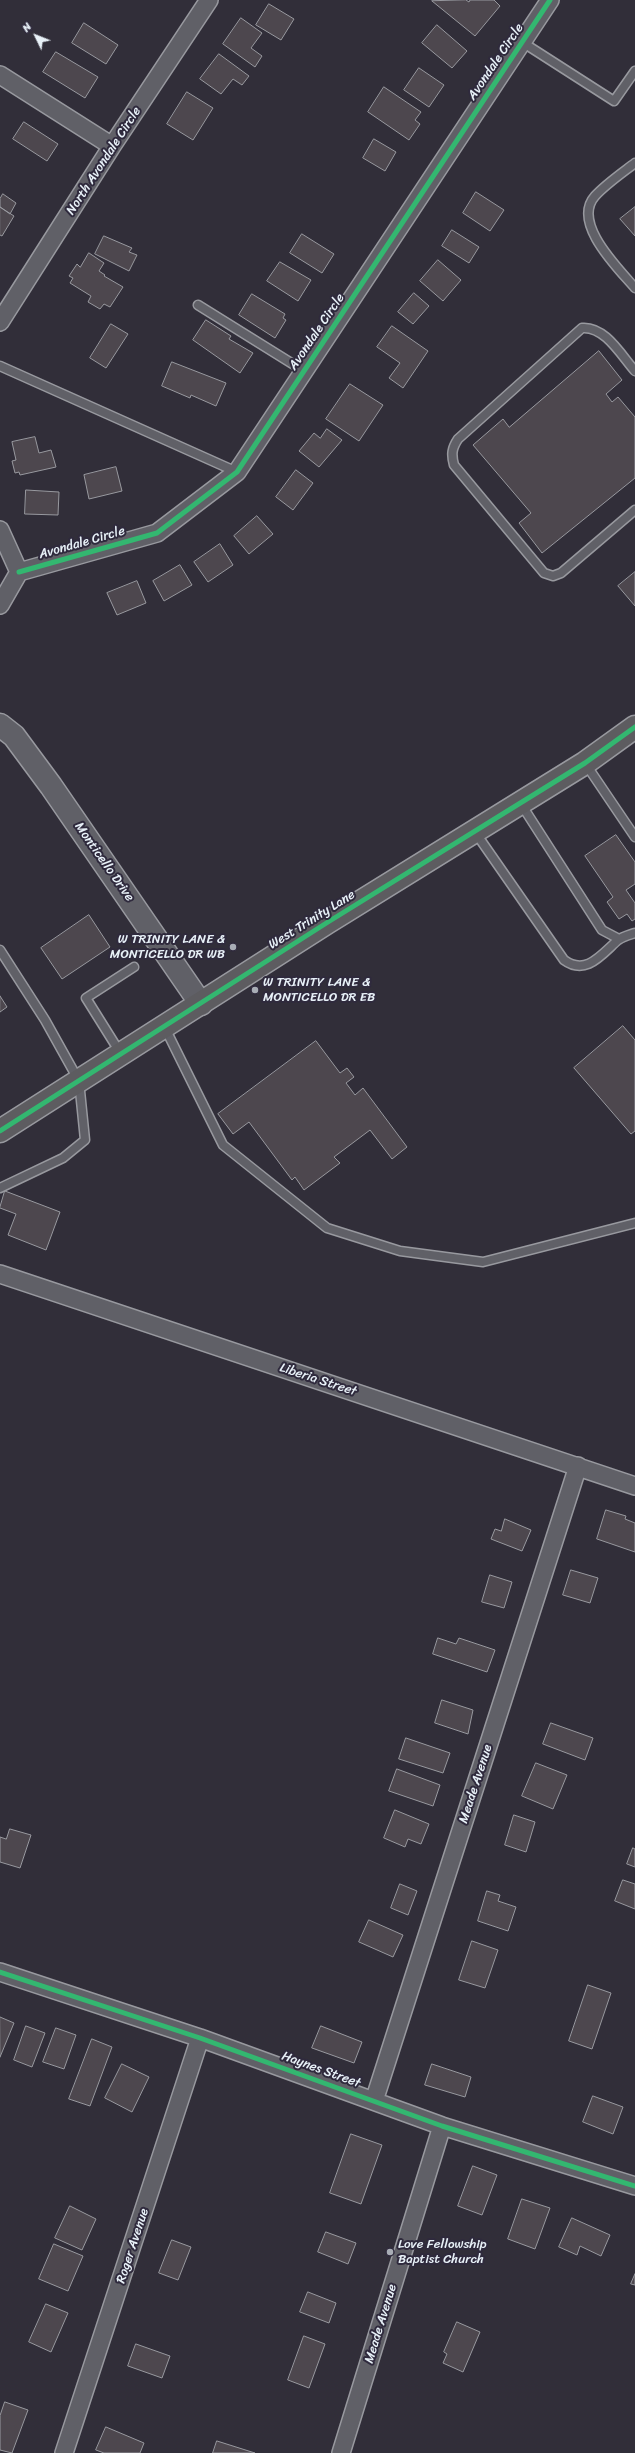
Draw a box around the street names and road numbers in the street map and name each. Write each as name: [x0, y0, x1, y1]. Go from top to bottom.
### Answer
street label: Avondale Circle: [465, 21, 527, 103]
street label: North Avondale Circle: [63, 104, 145, 218]
street label: Avondale Circle: [286, 291, 348, 373]
street label: Avondale Circle: [37, 523, 127, 563]
street label: Monticello Drive: [71, 819, 137, 905]
street label: West Trinity Lane: [266, 887, 358, 953]
street label: Liberia Street: [278, 1360, 358, 1400]
street label: Meade Avenue: [456, 1743, 496, 1825]
street label: Haynes Street: [279, 2049, 363, 2091]
street label: Roger Avenue: [114, 2207, 152, 2285]
street label: Meade Avenue: [362, 2283, 400, 2365]

